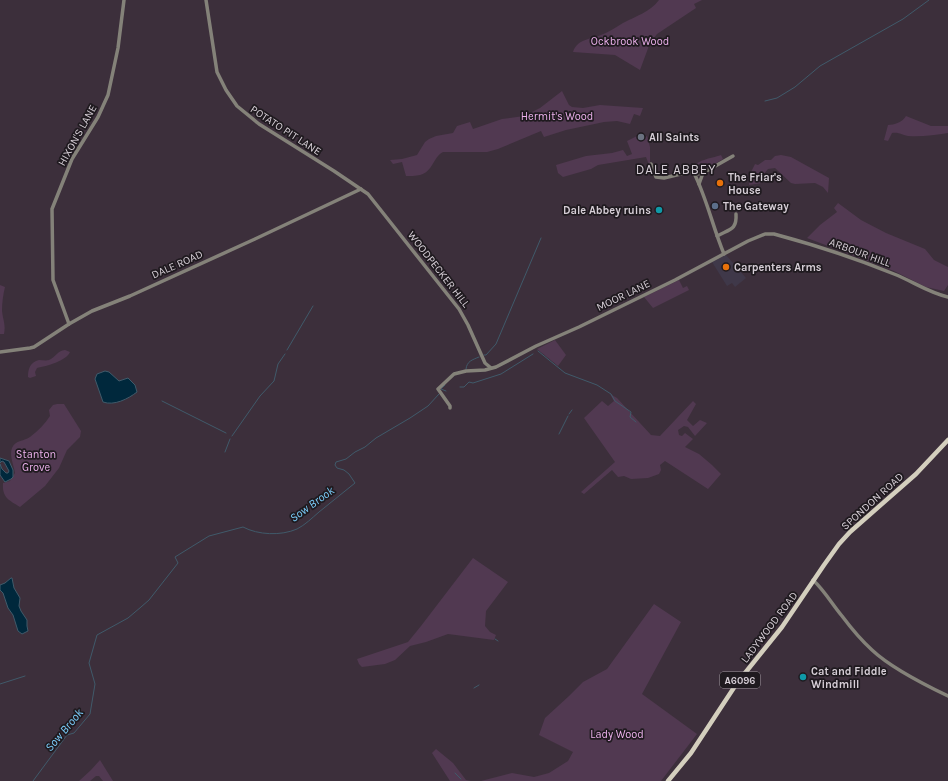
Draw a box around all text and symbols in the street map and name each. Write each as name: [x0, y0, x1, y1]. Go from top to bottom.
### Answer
park label: Ockbrook Wood: [591, 35, 669, 48]
street label: HIXON'S LANE: [55, 102, 100, 168]
street label: POTATO PIT LANE: [248, 103, 324, 158]
park label: Hermit's Wood: [521, 110, 593, 123]
place label: All Saints: [649, 131, 700, 144]
marker: All Saints: [636, 132, 646, 142]
district label: DALE ABBEY: [636, 162, 716, 177]
place label: The Friar's House: [728, 171, 782, 197]
marker: The Friar's House: [715, 178, 725, 188]
place label: The Gateway: [723, 200, 789, 213]
marker: The Gateway: [710, 201, 720, 211]
place label: Dale Abbey ruins: [563, 204, 651, 217]
marker: Dale Abbey ruins: [654, 205, 664, 215]
street label: WOODPECKER HILL: [405, 229, 473, 311]
street label: ARBOUR HILL: [827, 235, 893, 270]
street label: DALE ROAD: [149, 247, 205, 282]
place label: Carpenters Arms: [734, 261, 822, 274]
marker: Carpenters Arms: [721, 262, 731, 272]
street label: MOOR LANE: [594, 277, 652, 314]
park label: Stanton Grove: [16, 448, 56, 474]
street label: SPONDON ROAD: [839, 470, 906, 533]
water label: Sow Brook: [287, 483, 338, 525]
street label: LADYWOOD ROAD: [738, 589, 800, 665]
place label: Cat and Fiddle Windmill: [811, 665, 887, 691]
road number: A6096: [720, 672, 760, 688]
marker: Cat and Fiddle Windmill: [798, 672, 808, 682]
water label: Sow Brook: [42, 705, 87, 754]
park label: Lady Wood: [590, 728, 644, 741]

